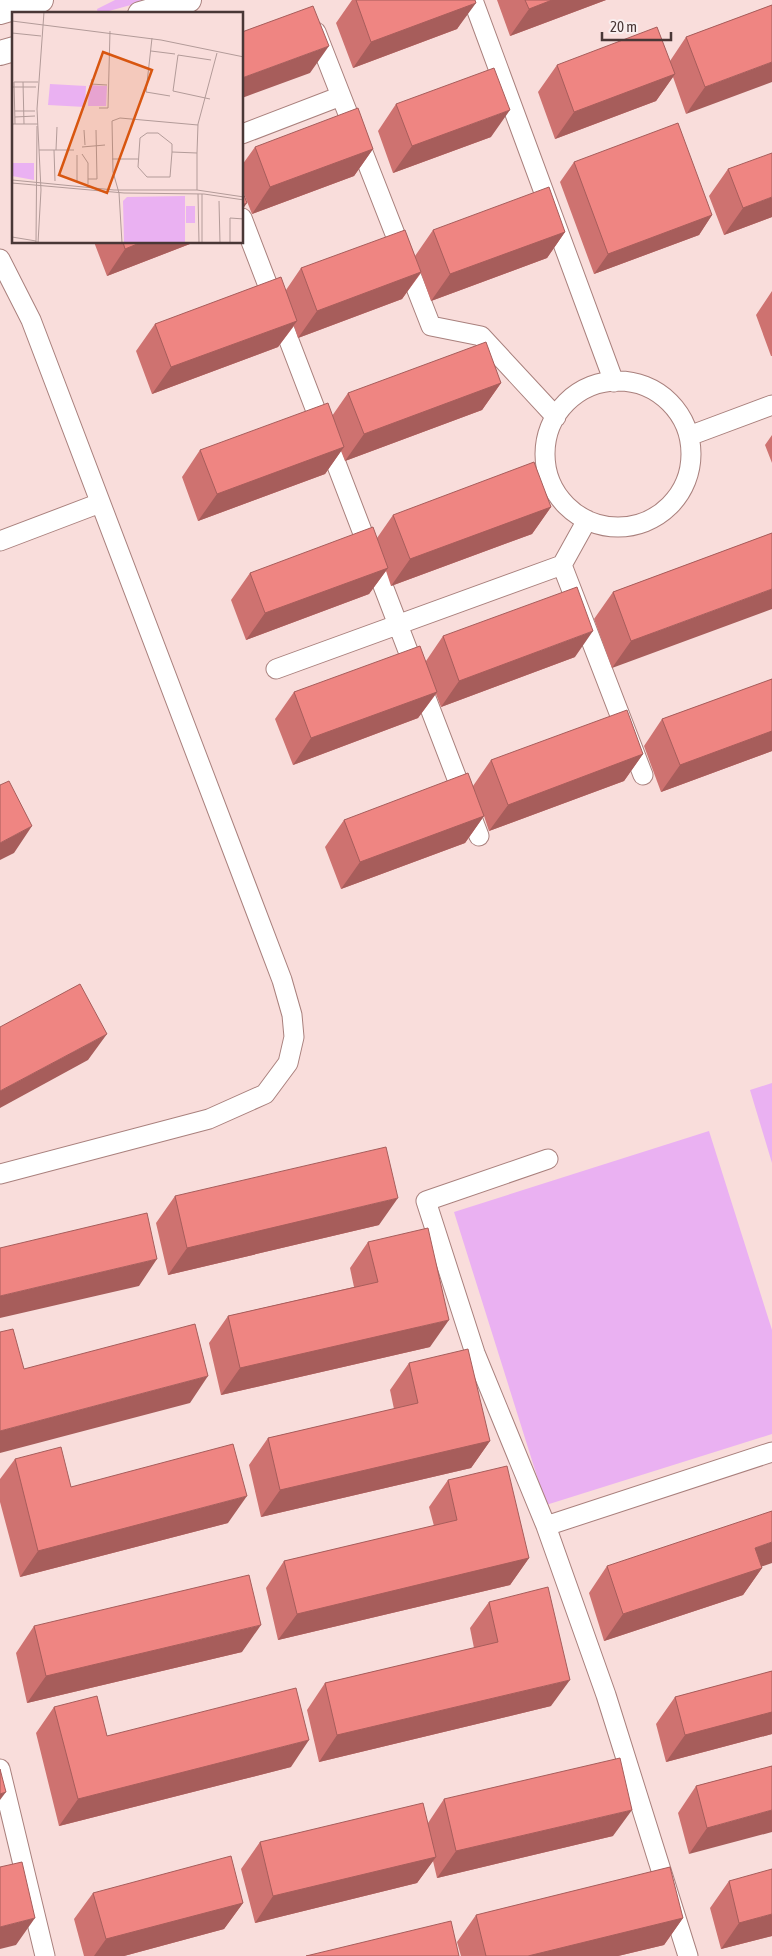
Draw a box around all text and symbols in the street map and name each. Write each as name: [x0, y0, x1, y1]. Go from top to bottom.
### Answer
scale bar: [602, 10, 671, 42]
inset map: [12, 12, 244, 244]
text: 20 m: [610, 18, 637, 35]

